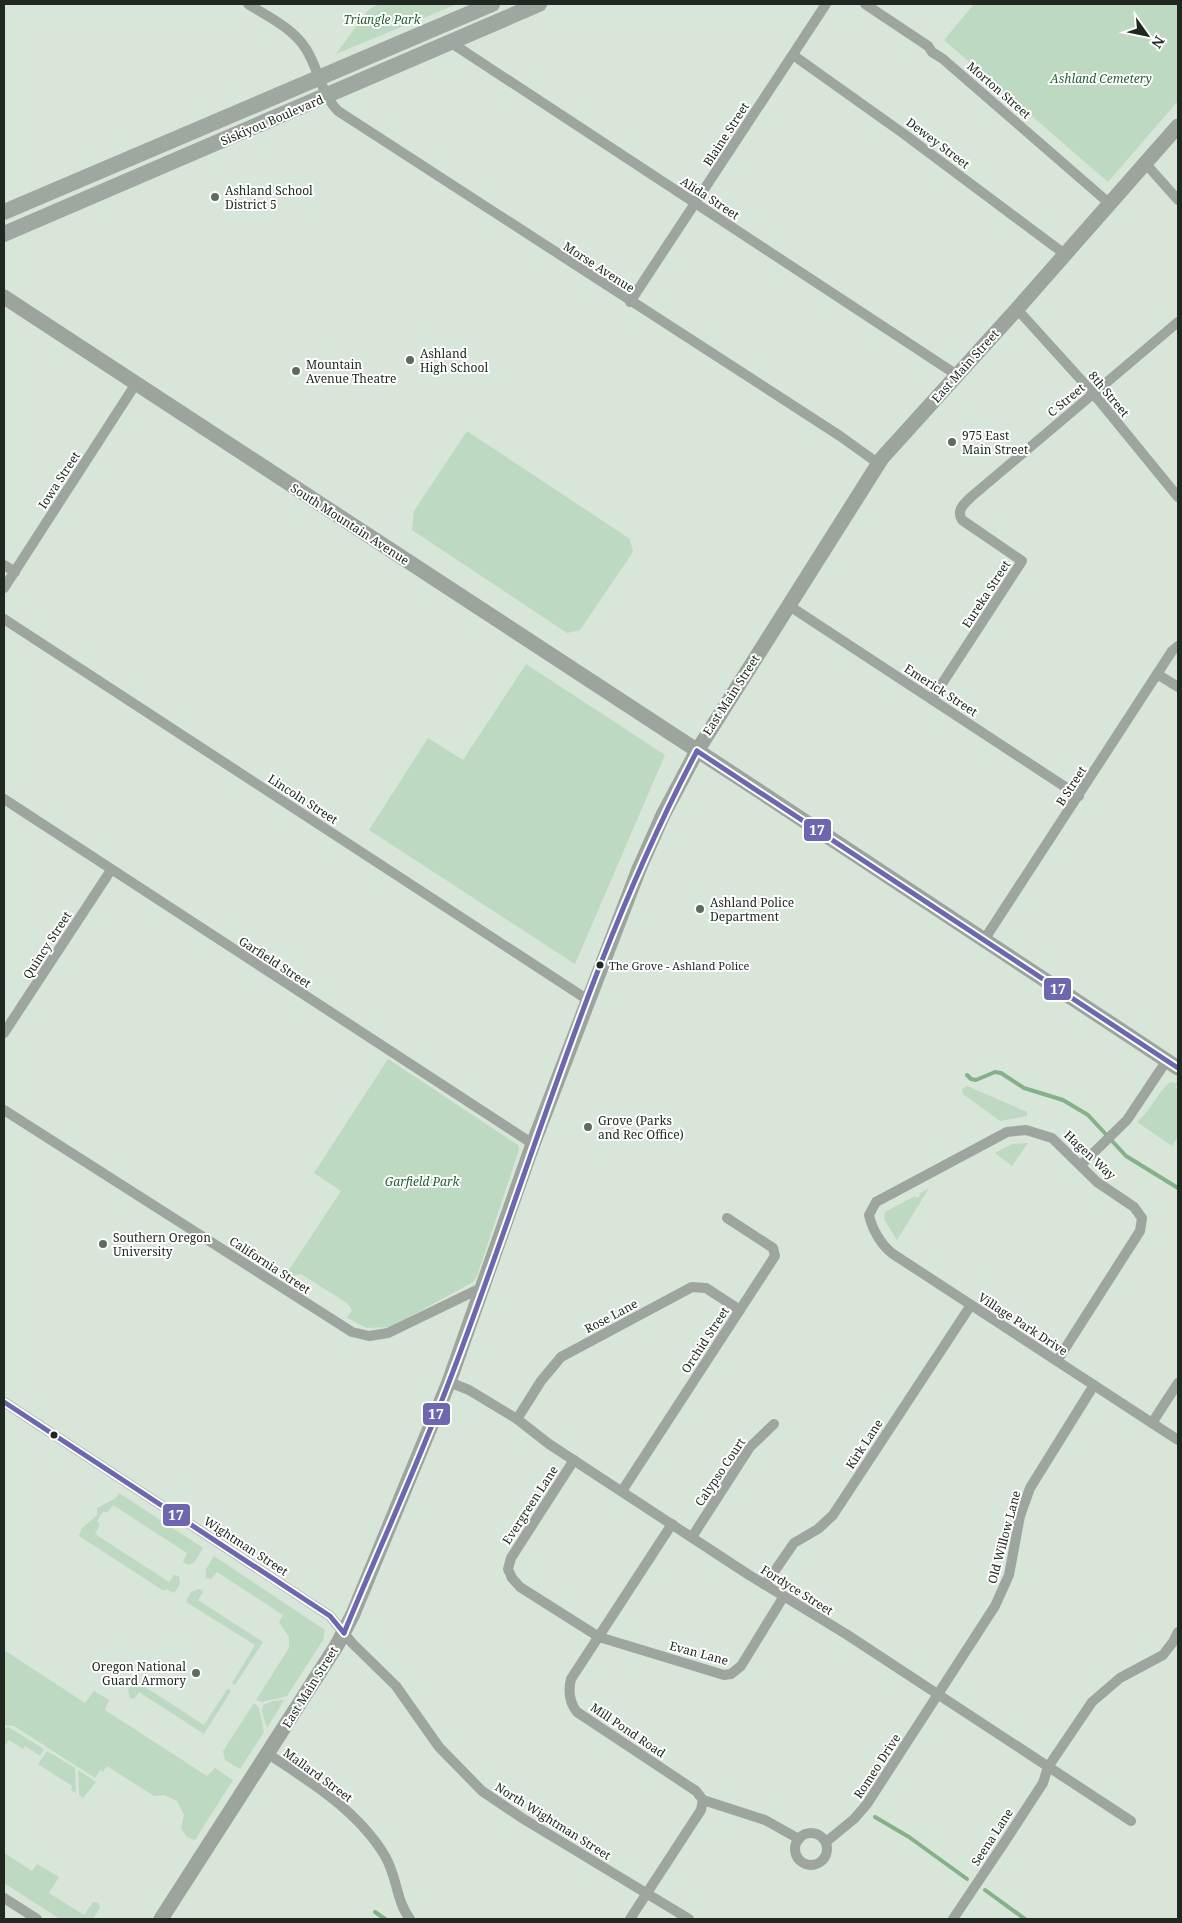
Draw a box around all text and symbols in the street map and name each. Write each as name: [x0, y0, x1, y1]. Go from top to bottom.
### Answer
north arrow: [1122, 10, 1172, 60]
park label: Triangle Park: [344, 11, 422, 28]
text: N: [1147, 33, 1169, 52]
street label: Morton Street: [963, 58, 1035, 122]
park label: Ashland Cemetery: [1049, 70, 1152, 87]
street label: Siskiyou Boulevard: [218, 90, 327, 149]
street label: Blaine Street: [699, 99, 753, 169]
street label: Dewey Street: [903, 114, 973, 172]
street label: Alida Street: [677, 173, 743, 223]
place label: Ashland School District 5: [225, 182, 313, 213]
marker: Ashland School District 5: [209, 191, 221, 203]
street label: Morse Avenue: [560, 238, 638, 296]
street label: East Main Street: [928, 326, 1002, 406]
place label: Ashland High School: [420, 345, 488, 376]
marker: Ashland High School: [404, 354, 416, 366]
place label: Mountain Avenue Theatre: [306, 356, 396, 387]
marker: Mountain Avenue Theatre: [290, 365, 302, 377]
street label: 8th Street: [1085, 367, 1133, 421]
street label: C Street: [1044, 379, 1088, 421]
place label: 975 East Main Street: [962, 427, 1028, 458]
marker: 975 East Main Street: [946, 436, 958, 448]
street label: Iowa Street: [34, 448, 84, 512]
street label: South Mountain Avenue: [287, 479, 413, 569]
street label: Eureka Street: [958, 557, 1014, 631]
street label: East Main Street: [698, 651, 764, 739]
street label: Emerick Street: [901, 660, 981, 720]
street label: B Street: [1052, 763, 1090, 809]
street label: Lincoln Street: [265, 770, 341, 828]
line badge: 17: [803, 818, 832, 842]
text: 17: [809, 820, 825, 839]
place label: Ashland Police Department: [710, 894, 794, 925]
marker: Ashland Police Department: [694, 903, 706, 915]
street label: Quincy Street: [19, 908, 75, 982]
street label: Garfield Street: [236, 932, 314, 992]
place label: The Grove - Ashland Police: [609, 958, 750, 973]
marker: The Grove - Ashland Police: [595, 960, 605, 970]
line badge: 17: [1043, 977, 1072, 1001]
text: 17: [1050, 979, 1066, 998]
place label: Grove (Parks and Rec Office): [598, 1112, 684, 1143]
marker: Grove (Parks and Rec Office): [582, 1121, 594, 1133]
street label: Hagen Way: [1060, 1127, 1120, 1184]
park label: Garfield Park: [385, 1173, 461, 1190]
place label: Southern Oregon University: [113, 1229, 211, 1260]
street label: California Street: [226, 1232, 314, 1298]
marker: Southern Oregon University: [97, 1238, 109, 1250]
street label: Village Park Drive: [975, 1289, 1071, 1359]
street label: Rose Lane: [581, 1295, 641, 1337]
street label: Orchid Street: [677, 1304, 733, 1376]
line badge: 17: [422, 1402, 451, 1426]
text: 17: [428, 1404, 444, 1423]
street label: Kirk Lane: [842, 1416, 886, 1472]
unlabelled marker: [49, 1430, 59, 1440]
street label: Calypso Court: [691, 1434, 749, 1510]
street label: Evergreen Lane: [498, 1462, 562, 1548]
street label: Old Willow Lane: [983, 1489, 1025, 1585]
line badge: 17: [162, 1503, 191, 1527]
text: 17: [168, 1505, 184, 1524]
street label: Wightman Street: [201, 1512, 291, 1580]
street label: Fordyce Street: [758, 1561, 836, 1619]
street label: Evan Lane: [668, 1637, 730, 1669]
street label: East Main Street: [278, 1643, 342, 1731]
place label: Oregon National Guard Armory: [92, 1658, 186, 1689]
marker: Oregon National Guard Armory: [190, 1667, 202, 1679]
street label: Mill Pond Road: [587, 1699, 669, 1762]
street label: Romeo Drive: [850, 1730, 904, 1802]
street label: Mallard Street: [280, 1744, 356, 1806]
street label: North Wightman Street: [492, 1778, 614, 1864]
street label: Seena Lane: [967, 1805, 1017, 1869]

